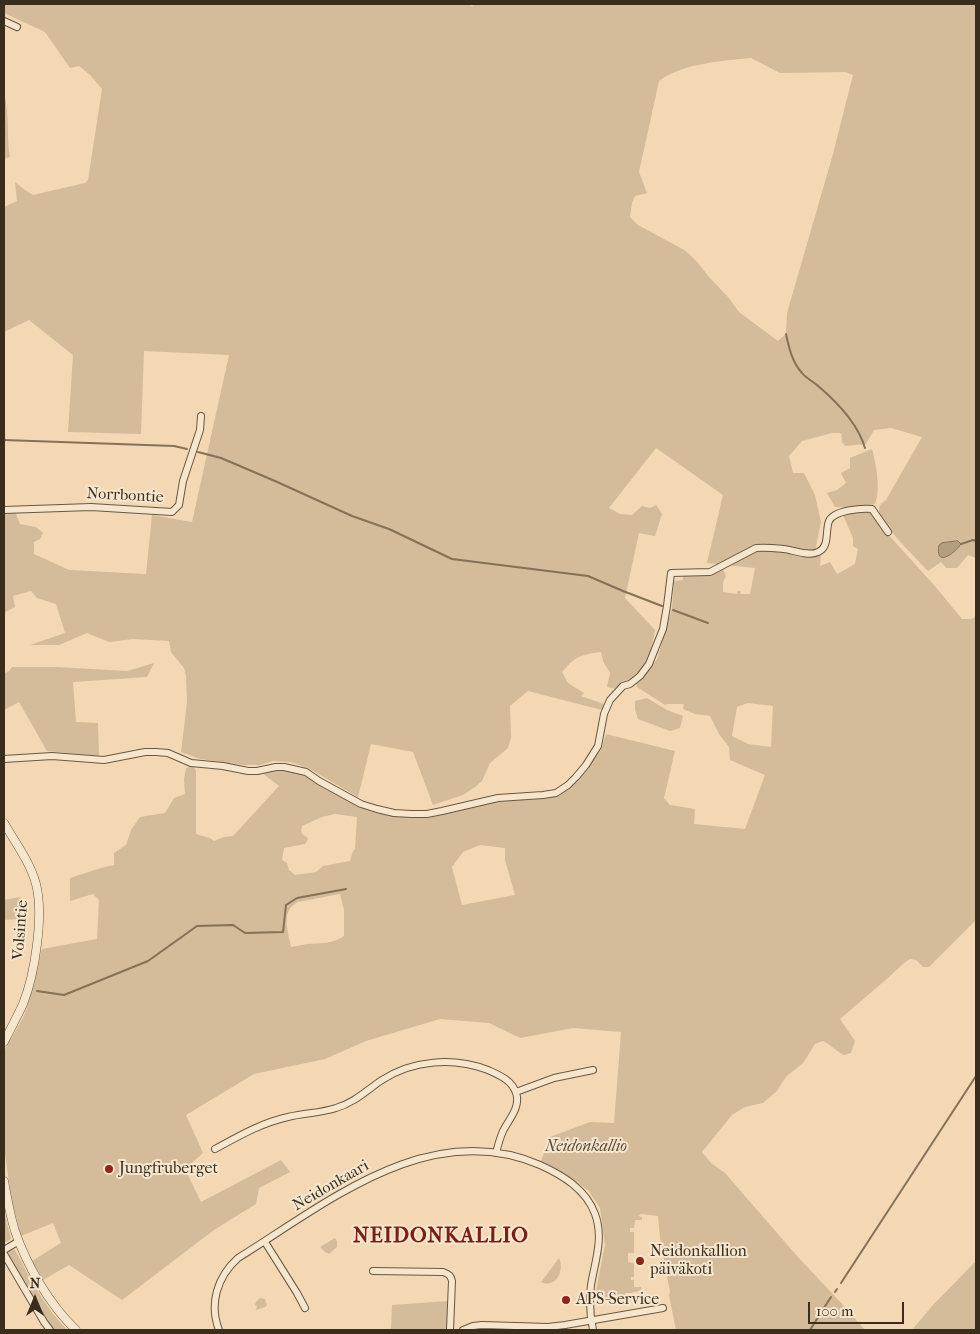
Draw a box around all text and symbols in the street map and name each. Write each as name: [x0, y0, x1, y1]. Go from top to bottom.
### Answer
street label: Norrbontie: [86, 484, 164, 508]
street label: Volsintie: [9, 899, 33, 961]
park label: Neidonkallio: [545, 1137, 627, 1157]
street label: Neidonkaari: [289, 1156, 373, 1216]
place label: Jungfruberget: [119, 1159, 218, 1179]
marker: Jungfruberget: [103, 1163, 115, 1175]
district label: NEIDONKALLIO: [352, 1224, 530, 1250]
place label: Neidonkallion päiväkoti: [650, 1242, 747, 1280]
marker: Neidonkallion päiväkoti: [634, 1255, 646, 1267]
north arrow: [10, 1274, 60, 1324]
text: N: [30, 1275, 40, 1292]
place label: APS-Service: [576, 1290, 659, 1310]
scale bar: [810, 1292, 906, 1324]
marker: APS-Service: [560, 1294, 572, 1306]
text: 100 m: [816, 1302, 854, 1320]

